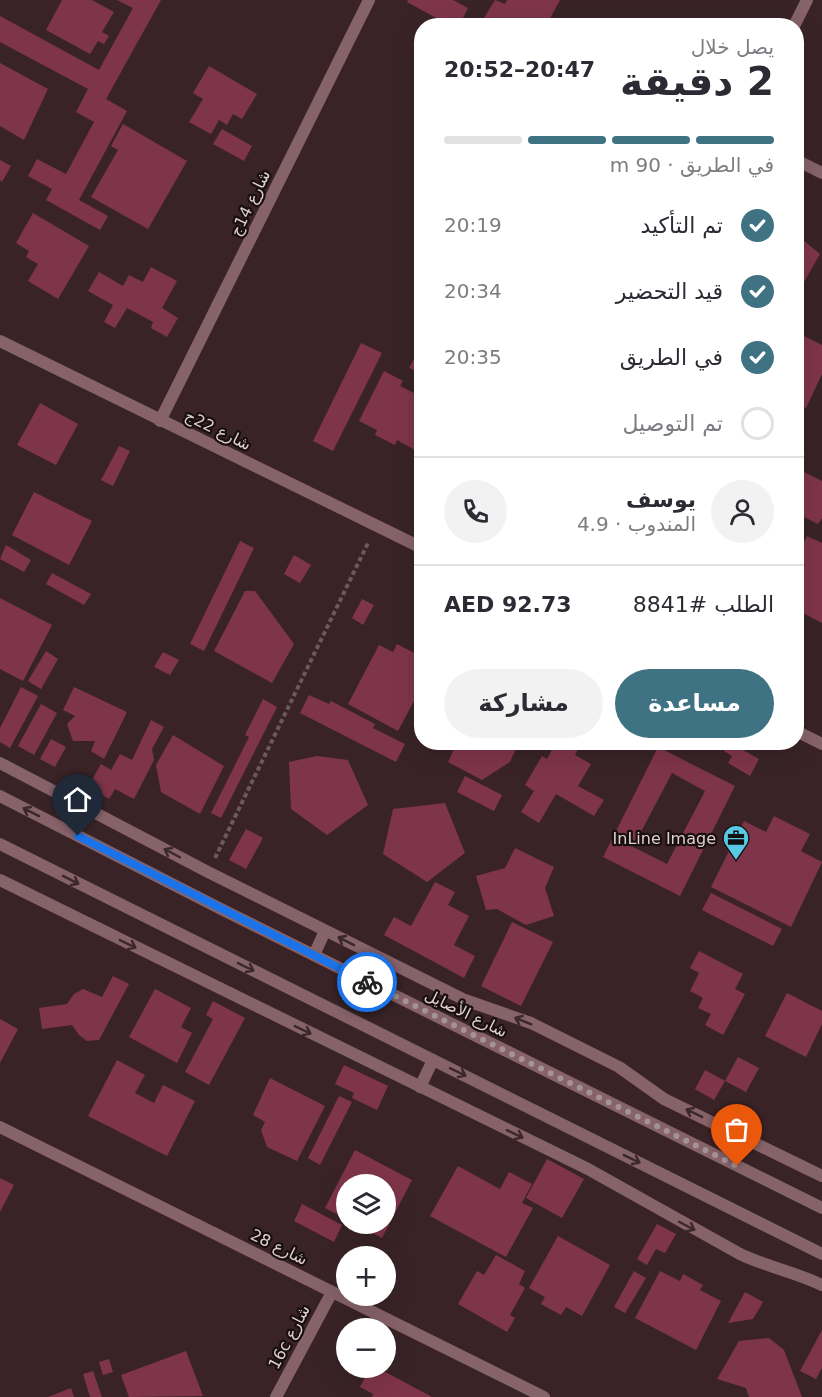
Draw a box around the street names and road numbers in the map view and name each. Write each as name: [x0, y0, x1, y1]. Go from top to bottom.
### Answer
street label: شارع 14ج: [226, 167, 275, 240]
street label: شارع 22ج: [181, 406, 254, 455]
street label: شارع الأصايل: [421, 984, 511, 1042]
street label: شارع 28: [247, 1225, 311, 1270]
street label: 16c شارع: [264, 1302, 315, 1373]

